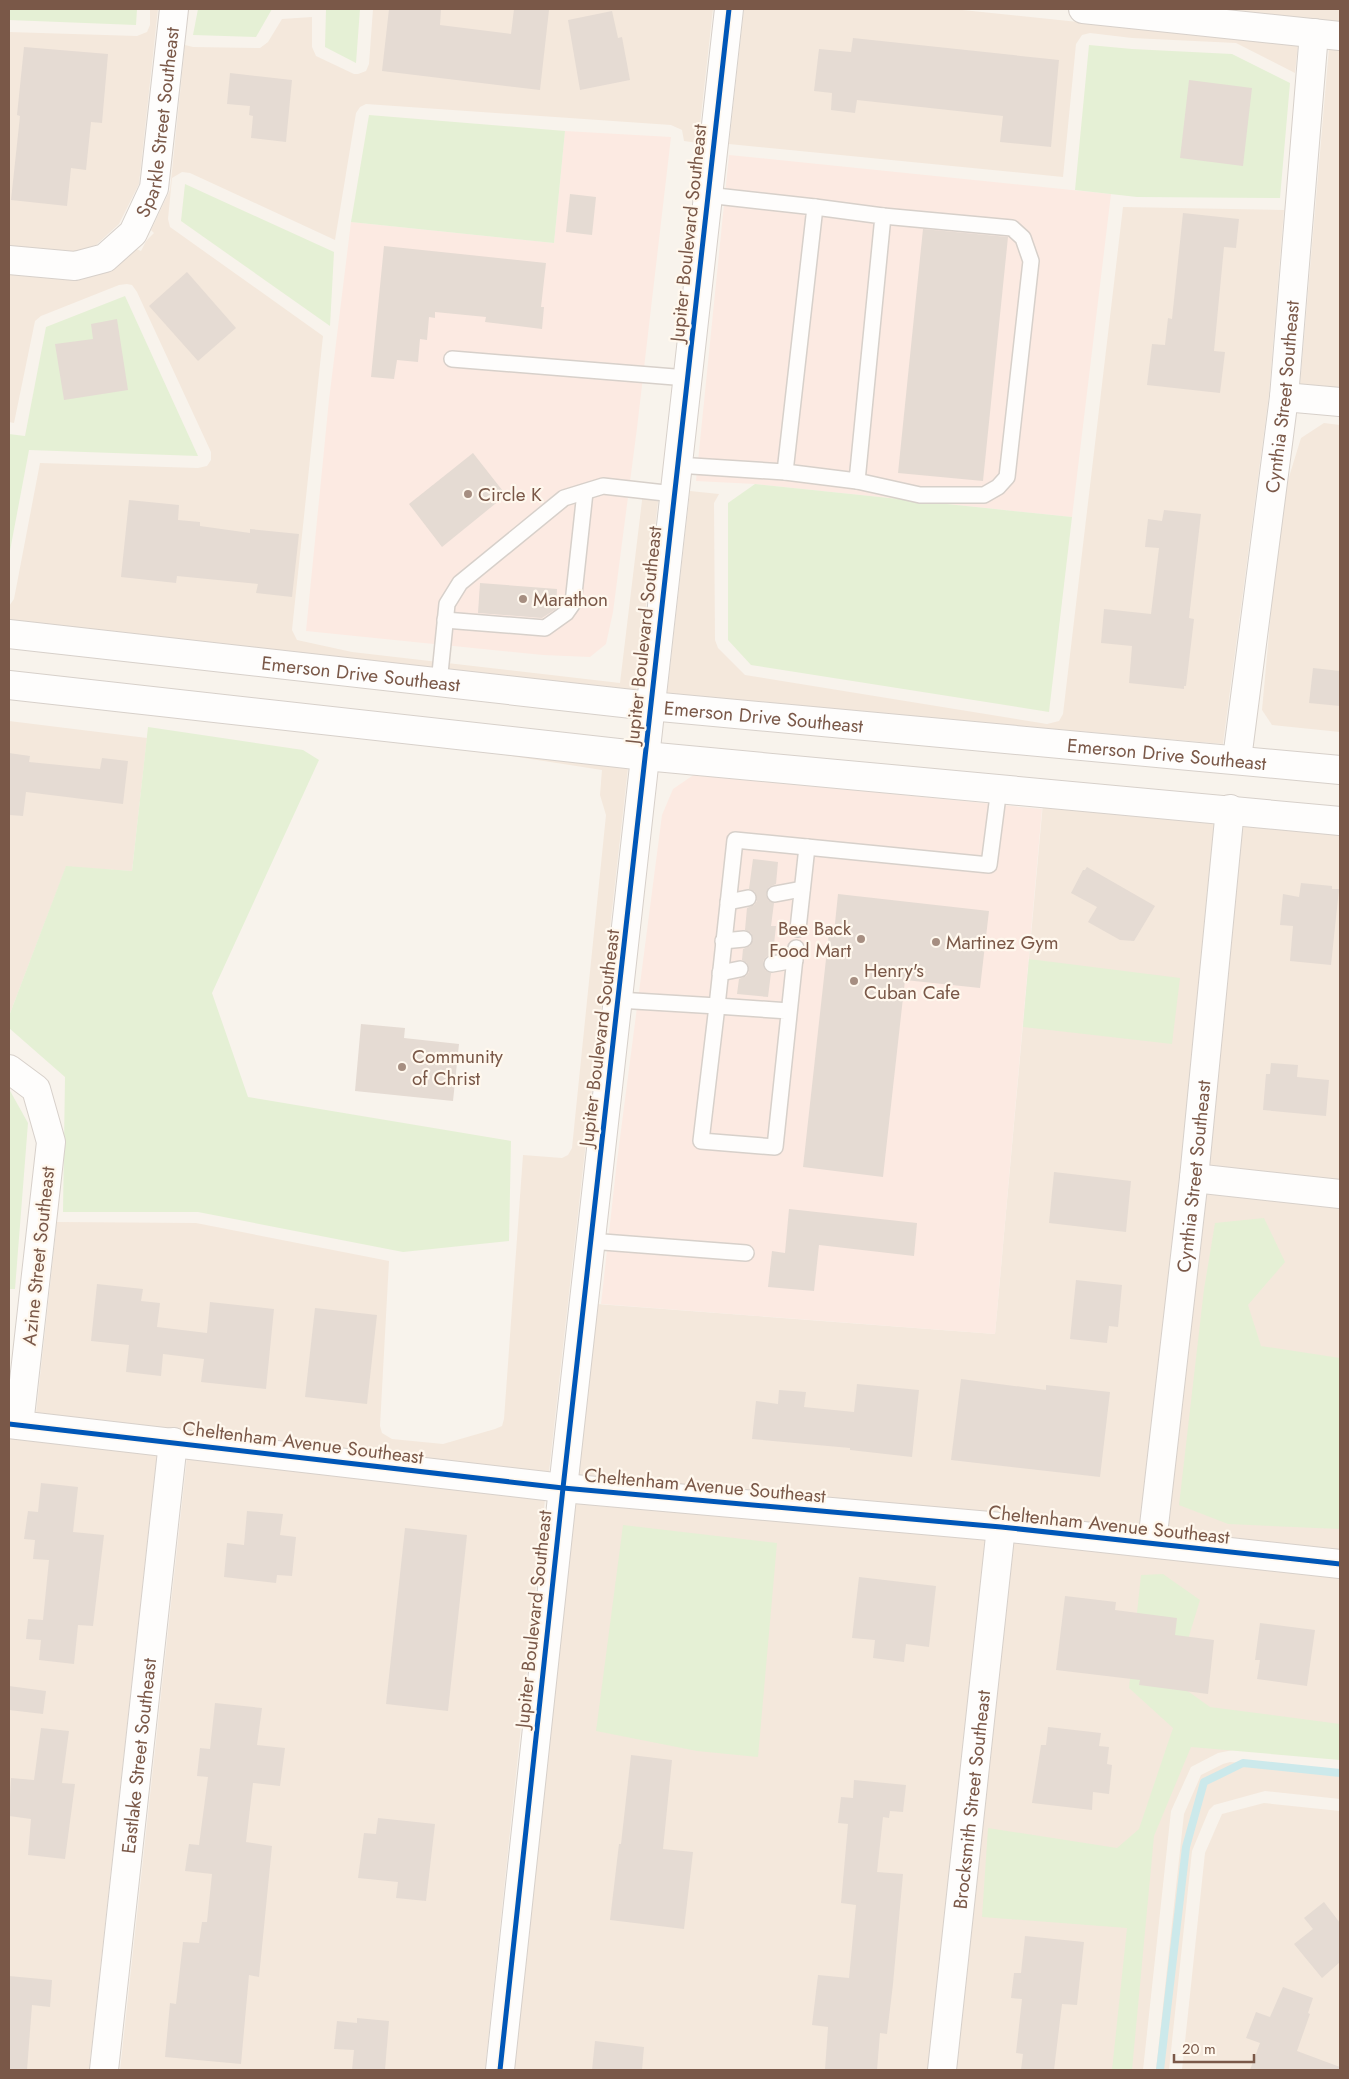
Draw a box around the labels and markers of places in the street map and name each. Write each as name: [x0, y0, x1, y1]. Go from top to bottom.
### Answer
place label: Circle K: [478, 481, 542, 508]
marker: Circle K: [462, 488, 474, 500]
place label: Marathon: [533, 586, 608, 613]
marker: Marathon: [517, 593, 529, 605]
place label: Bee Back Food Mart: [769, 915, 852, 964]
place label: Martinez Gym: [946, 929, 1059, 956]
marker: Bee Back Food Mart: [855, 933, 867, 945]
marker: Martinez Gym: [930, 936, 942, 948]
place label: Henry's Cuban Cafe: [864, 957, 960, 1006]
marker: Henry's Cuban Cafe: [848, 975, 860, 987]
place label: Community of Christ: [412, 1043, 503, 1092]
marker: Community of Christ: [396, 1061, 408, 1073]

